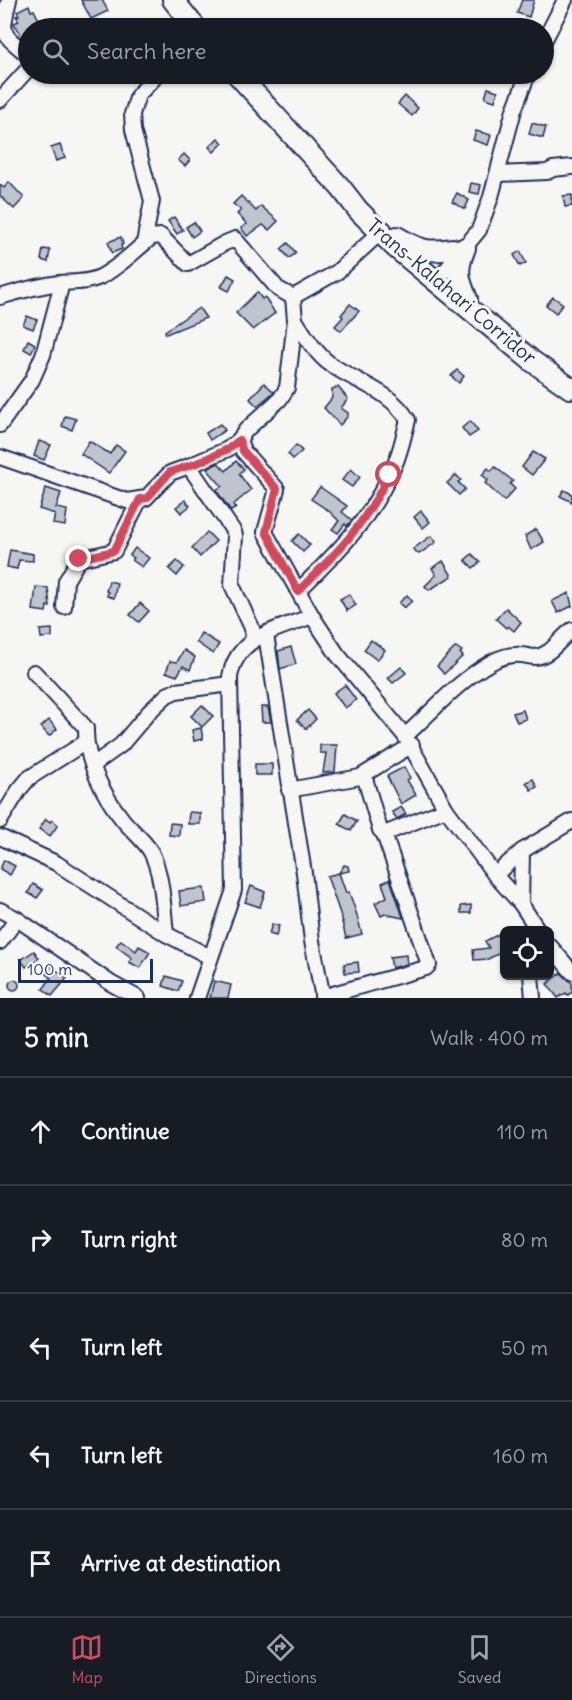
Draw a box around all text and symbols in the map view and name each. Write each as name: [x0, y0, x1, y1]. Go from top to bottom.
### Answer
search box: [18, 18, 554, 84]
icon: search: [39, 35, 72, 68]
text: Search here: [87, 37, 206, 65]
street label: Trans-Kalahari Corridor: [362, 213, 542, 369]
route start: [375, 461, 401, 487]
route end: [65, 545, 91, 571]
map controls: [500, 926, 554, 980]
button: locate: [500, 926, 554, 980]
scale bar: [18, 956, 153, 983]
text: 100 m: [27, 959, 72, 979]
text: 5 min: [24, 1021, 89, 1054]
text: Walk · 400 m: [430, 1025, 548, 1050]
icon: ahead: [24, 1115, 57, 1148]
text: Continue: [81, 1117, 170, 1145]
text: 110 m: [497, 1119, 548, 1144]
icon: right: [24, 1223, 57, 1256]
text: Turn right: [81, 1225, 177, 1253]
text: 80 m: [501, 1227, 548, 1252]
icon: left: [24, 1331, 57, 1364]
text: Turn left: [81, 1333, 162, 1361]
text: 50 m: [501, 1335, 548, 1360]
icon: left: [24, 1439, 57, 1472]
text: Turn left: [81, 1441, 162, 1469]
text: 160 m: [493, 1443, 548, 1468]
icon: arrive: [24, 1547, 57, 1580]
text: Arrive at destination: [81, 1549, 281, 1577]
tab: Map: [70, 1631, 103, 1687]
tab: Directions: [244, 1631, 317, 1687]
tab: Saved: [458, 1631, 502, 1687]

